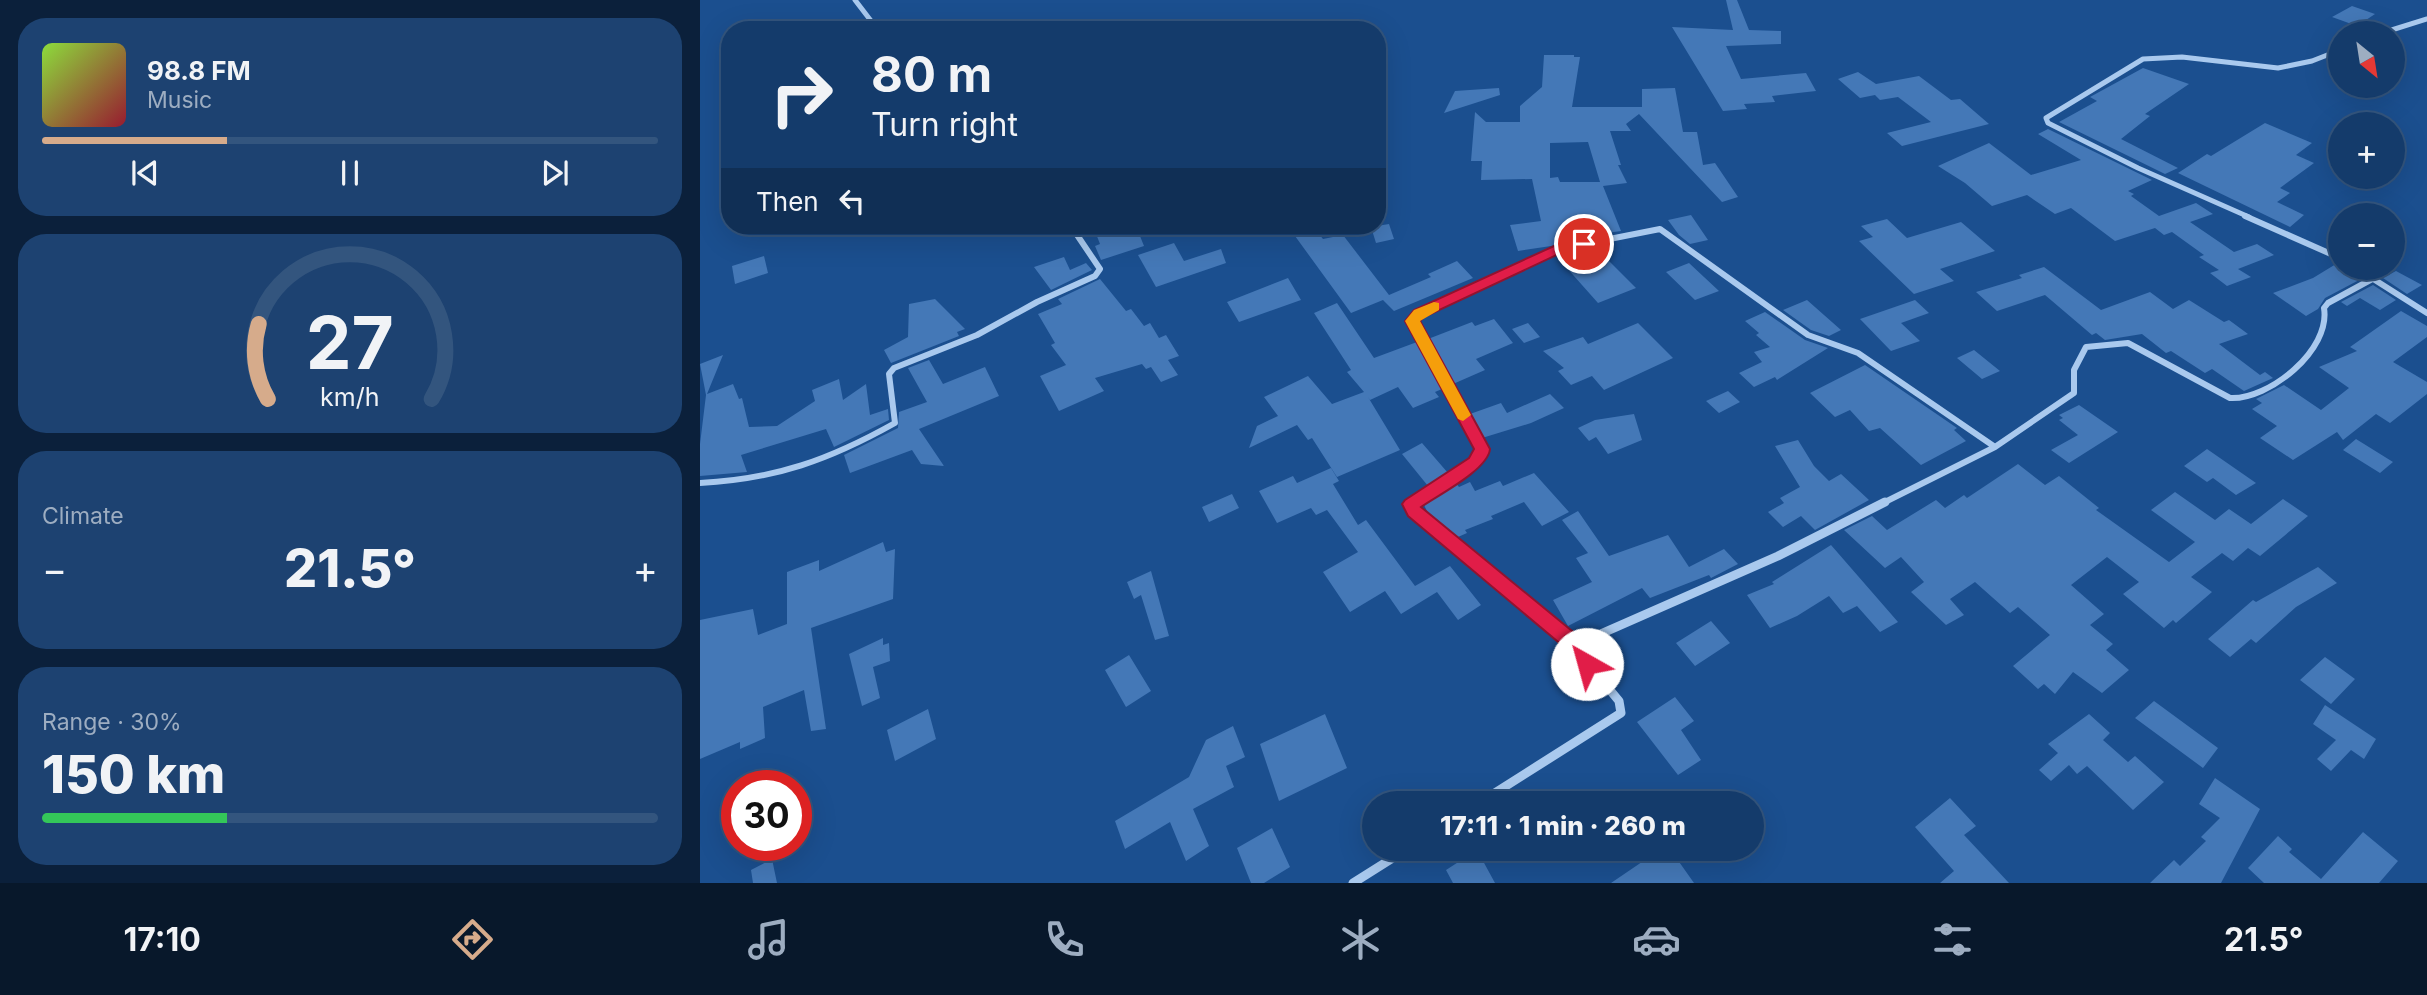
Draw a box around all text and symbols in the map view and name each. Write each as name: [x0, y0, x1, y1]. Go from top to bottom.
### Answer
north arrow: [2328, 21, 2404, 98]
map controls: [2328, 21, 2405, 280]
text: 80 m: [871, 45, 992, 104]
icon: right: [756, 49, 847, 140]
text: 98.8 FM: [147, 55, 251, 86]
text: Music: [147, 86, 212, 114]
text: Turn right: [871, 105, 1018, 144]
button: +: [2328, 112, 2405, 189]
icon: previous: [126, 154, 164, 192]
icon: pause: [331, 154, 369, 192]
icon: next: [536, 154, 574, 192]
icon: left: [833, 182, 871, 220]
text: Then: [756, 186, 819, 217]
button: −: [2328, 203, 2405, 280]
pin: [1554, 214, 1614, 274]
icon: arrive: [1565, 225, 1603, 263]
text: 27: [306, 299, 394, 388]
text: km/h: [320, 382, 380, 412]
text: Climate: [42, 502, 124, 530]
text: 21.5°: [284, 537, 416, 600]
text: −: [42, 546, 67, 592]
text: +: [633, 546, 658, 592]
position arrow: [1550, 627, 1624, 701]
text: Range · 30%: [42, 708, 182, 736]
text: 150 km: [42, 743, 225, 806]
speed limit sign: 30: [721, 770, 812, 861]
text: 17:11 · 1 min · 260 m: [1440, 810, 1686, 841]
icon: directions: [448, 915, 497, 964]
icon: music: [744, 915, 793, 964]
icon: phone: [1040, 915, 1089, 964]
icon: climate: [1336, 915, 1385, 964]
icon: car: [1632, 915, 1681, 964]
icon: filters: [1928, 915, 1977, 964]
text: 17:10: [124, 920, 201, 959]
text: 21.5°: [2224, 920, 2303, 959]

